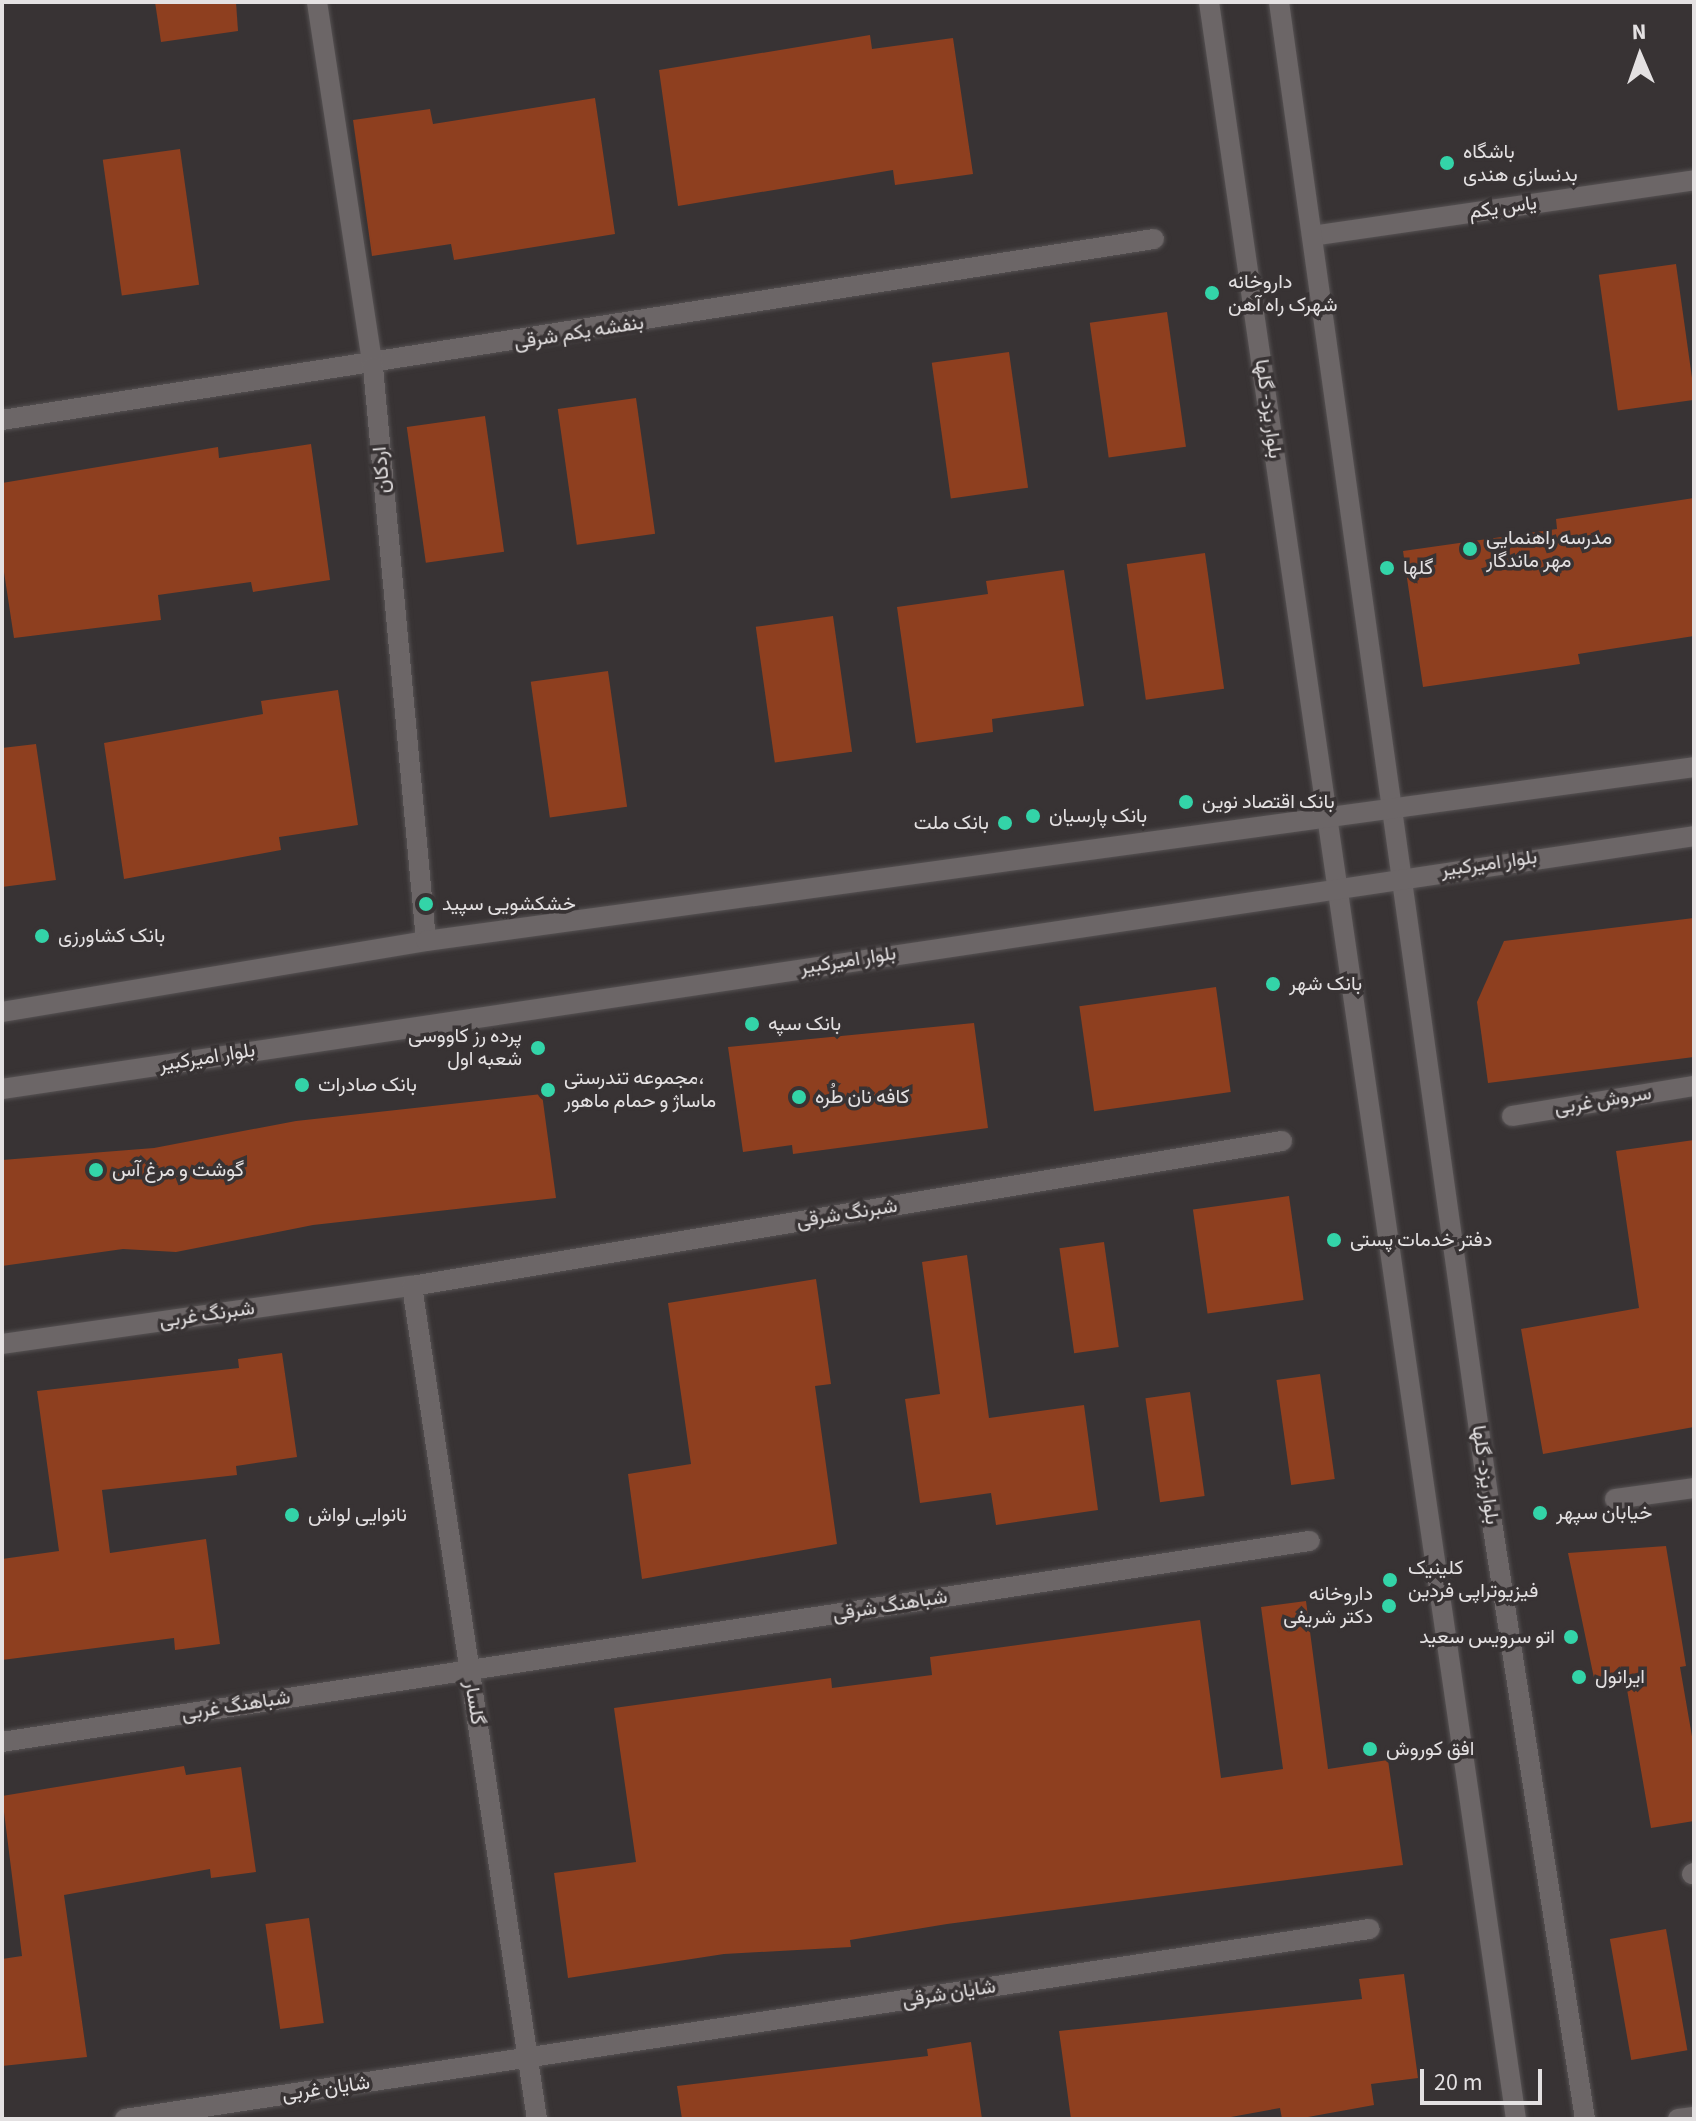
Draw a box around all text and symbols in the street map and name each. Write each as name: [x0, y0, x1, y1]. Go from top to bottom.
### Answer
north arrow: [1600, 16, 1680, 96]
text: N: [1631, 16, 1647, 48]
place label: باشگاه بدنسازی هندی: [1463, 140, 1578, 187]
marker: باشگاه بدنسازی هندی: [1438, 154, 1456, 172]
street label: یاس یکم: [1468, 191, 1538, 225]
place label: داروخانه شهرک راه آهن: [1228, 270, 1338, 317]
marker: داروخانه شهرک راه آهن: [1203, 284, 1221, 302]
street label: بنفشه یکم شرقی: [512, 311, 646, 355]
street label: بلوار یزد- گلها: [1249, 358, 1287, 460]
street label: اردکان: [368, 446, 396, 494]
place label: مدرسه راهنمایی مهر ماندگار: [1486, 526, 1612, 573]
marker: مدرسه راهنمایی مهر ماندگار: [1461, 540, 1479, 558]
place label: گلها: [1403, 556, 1433, 580]
marker: گلها: [1378, 559, 1396, 577]
place label: بانک اقتصاد نوین: [1202, 790, 1335, 814]
marker: بانک اقتصاد نوین: [1177, 793, 1195, 811]
place label: بانک پارسیان: [1049, 804, 1147, 828]
marker: بانک پارسیان: [1024, 807, 1042, 825]
place label: بانک ملت: [914, 811, 989, 835]
marker: بانک ملت: [996, 814, 1014, 832]
street label: بلوار امیرکبیر: [1439, 845, 1539, 883]
place label: خشکشویی سپید: [442, 892, 576, 916]
marker: خشکشویی سپید: [417, 895, 435, 913]
place label: بانک کشاورزی: [58, 924, 165, 948]
marker: بانک کشاورزی: [33, 927, 51, 945]
street label: بلوار امیرکبیر: [798, 942, 898, 980]
place label: بانک شهر: [1289, 972, 1362, 996]
marker: بانک شهر: [1264, 975, 1282, 993]
place label: بانک سپه: [768, 1012, 841, 1036]
marker: بانک سپه: [743, 1015, 761, 1033]
place label: پرده رز کاووسی شعبه اول: [408, 1024, 522, 1071]
street label: بلوار امیرکبیر: [157, 1039, 257, 1077]
marker: پرده رز کاووسی شعبه اول: [529, 1039, 547, 1057]
place label: مجموعه تندرستی، ماساژ و حمام ماهور: [564, 1066, 716, 1113]
place label: بانک صادرات: [318, 1073, 417, 1097]
marker: بانک صادرات: [293, 1076, 311, 1094]
marker: مجموعه تندرستی، ماساژ و حمام ماهور: [539, 1081, 557, 1099]
street label: سروش غربی: [1553, 1081, 1653, 1121]
place label: کافه نان طُره: [815, 1085, 910, 1109]
marker: کافه نان طُره: [790, 1088, 808, 1106]
place label: گوشت و مرغ آس: [112, 1158, 244, 1182]
marker: گوشت و مرغ آس: [87, 1161, 105, 1179]
street label: شبرنگ شرقی: [795, 1194, 899, 1234]
place label: دفتر خدمات پستی: [1350, 1228, 1492, 1252]
marker: دفتر خدمات پستی: [1325, 1231, 1343, 1249]
street label: شبرنگ غربی: [158, 1296, 256, 1334]
street label: بلوار یزد- گلها: [1466, 1424, 1504, 1526]
place label: خیابان سپهر: [1556, 1501, 1652, 1525]
place label: نانوایی لواش: [308, 1503, 407, 1527]
marker: خیابان سپهر: [1531, 1504, 1549, 1522]
marker: نانوایی لواش: [283, 1506, 301, 1524]
place label: کلینیک فیزیوتراپی فردین: [1408, 1556, 1538, 1603]
marker: کلینیک فیزیوتراپی فردین: [1379, 1569, 1401, 1591]
place label: داروخانه دکتر شریفی: [1283, 1582, 1373, 1629]
street label: شباهنگ شرقی: [831, 1585, 949, 1627]
marker: داروخانه دکتر شریفی: [1380, 1597, 1398, 1615]
place label: اتو سرویس سعید: [1419, 1625, 1555, 1649]
marker: اتو سرویس سعید: [1562, 1628, 1580, 1646]
place label: ایرانول: [1595, 1665, 1645, 1689]
marker: ایرانول: [1570, 1668, 1588, 1686]
street label: گلسار: [459, 1679, 489, 1727]
street label: شباهنگ غربی: [180, 1686, 292, 1726]
place label: افق کوروش: [1386, 1737, 1474, 1761]
marker: افق کوروش: [1361, 1740, 1379, 1758]
street label: شایان شرقی: [901, 1975, 997, 2013]
scale bar: [1424, 2053, 1546, 2103]
text: 20 m: [1434, 2065, 1483, 2100]
street label: شایان غربی: [281, 2071, 371, 2107]

